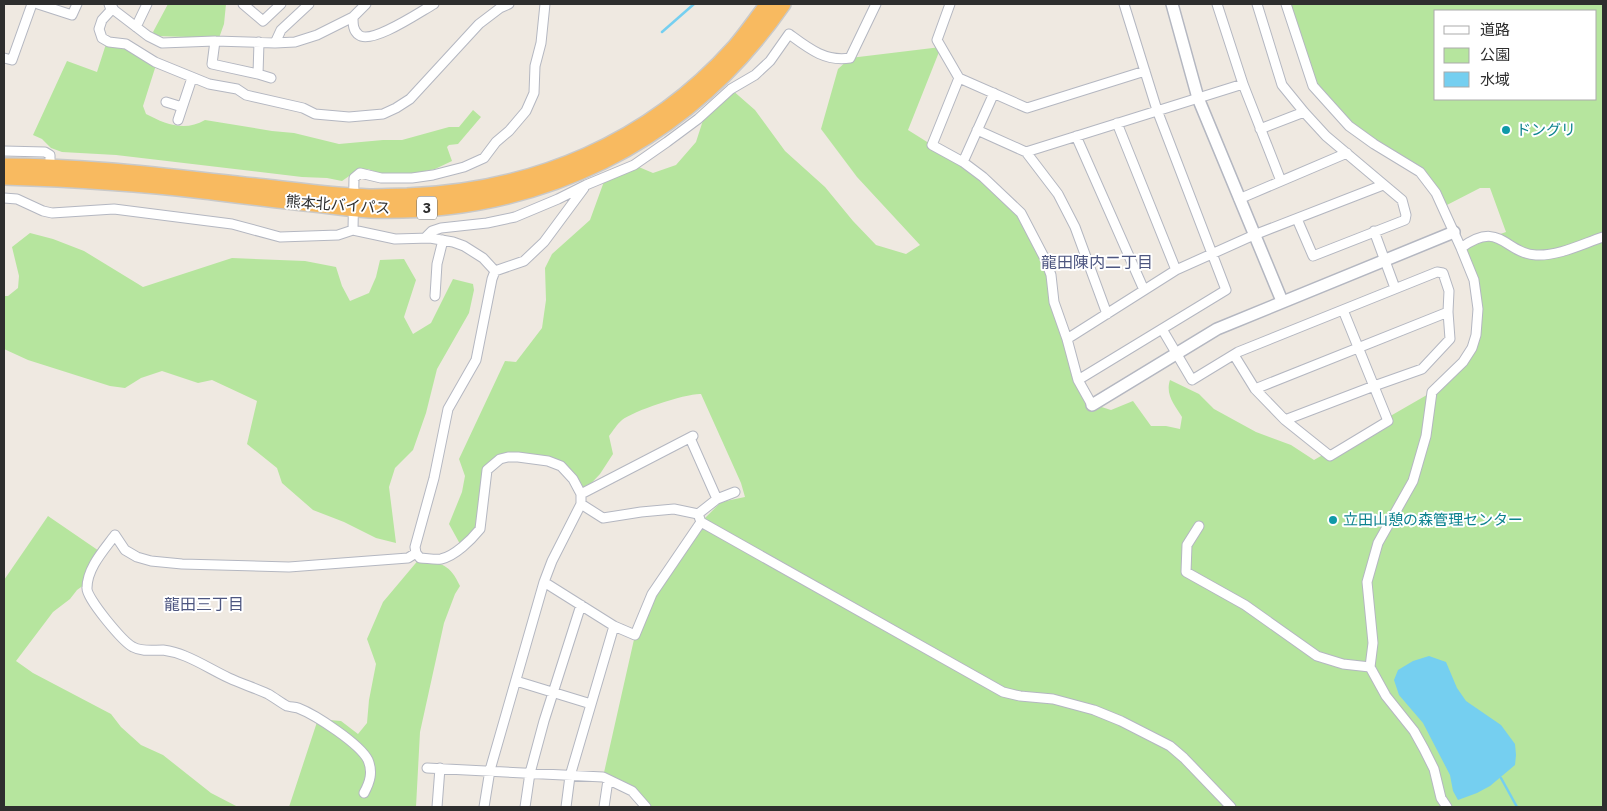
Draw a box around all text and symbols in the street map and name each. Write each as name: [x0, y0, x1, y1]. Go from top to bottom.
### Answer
legend: [1434, 10, 1597, 100]
text: 道路: [1480, 20, 1510, 39]
text: 公園: [1480, 45, 1510, 64]
text: 水域: [1480, 70, 1510, 89]
place label: ドングリ: [1516, 120, 1576, 139]
marker: ドングリ: [1500, 124, 1512, 136]
street label: 熊本北バイパス: [285, 191, 391, 218]
road number: 3: [417, 197, 437, 220]
district label: 龍田陳内二丁目: [1041, 252, 1153, 272]
place label: 立田山憩の森管理センター: [1343, 510, 1523, 529]
marker: 立田山憩の森管理センター: [1327, 514, 1339, 526]
district label: 龍田三丁目: [164, 594, 244, 614]

